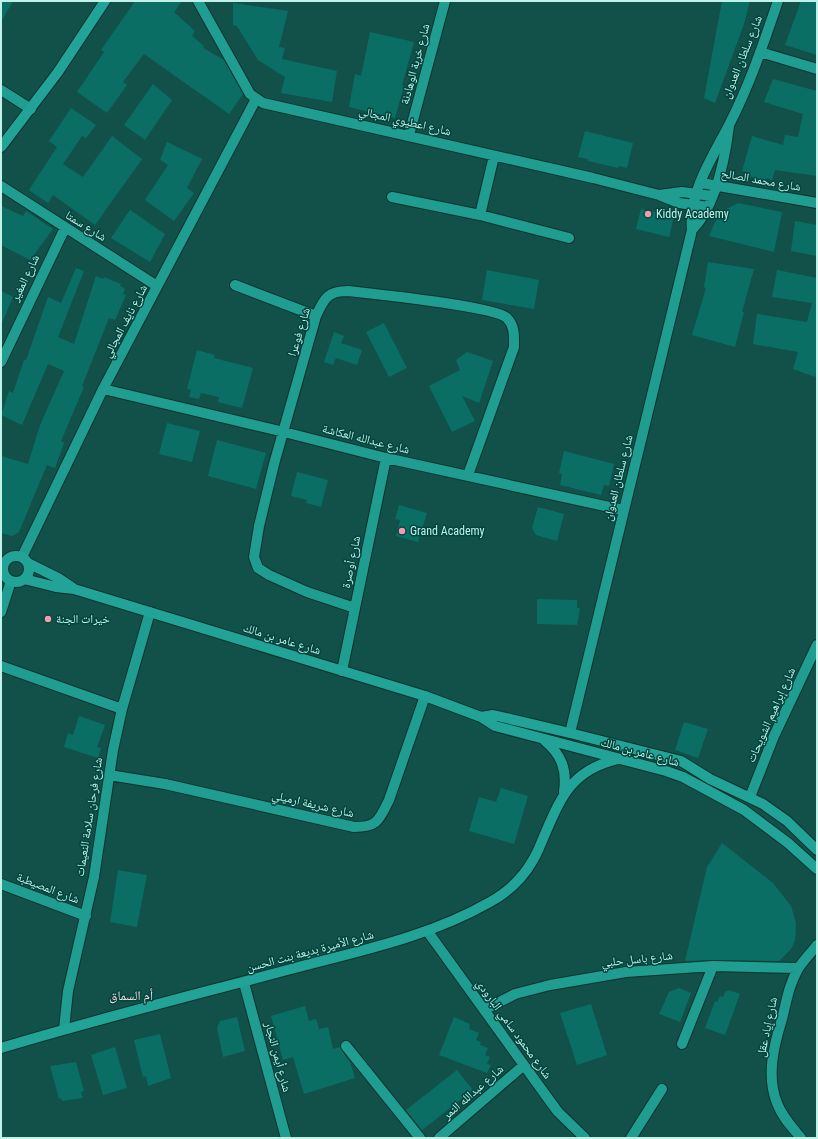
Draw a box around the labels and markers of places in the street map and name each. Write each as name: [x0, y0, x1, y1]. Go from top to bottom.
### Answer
place label: Kiddy Academy: [656, 207, 729, 221]
marker: Kiddy Academy: [643, 209, 653, 219]
place label: Grand Academy: [410, 524, 485, 538]
marker: Grand Academy: [397, 526, 407, 536]
place label: خيرات الجنة: [56, 612, 110, 626]
marker: خيرات الجنة: [43, 614, 53, 624]

